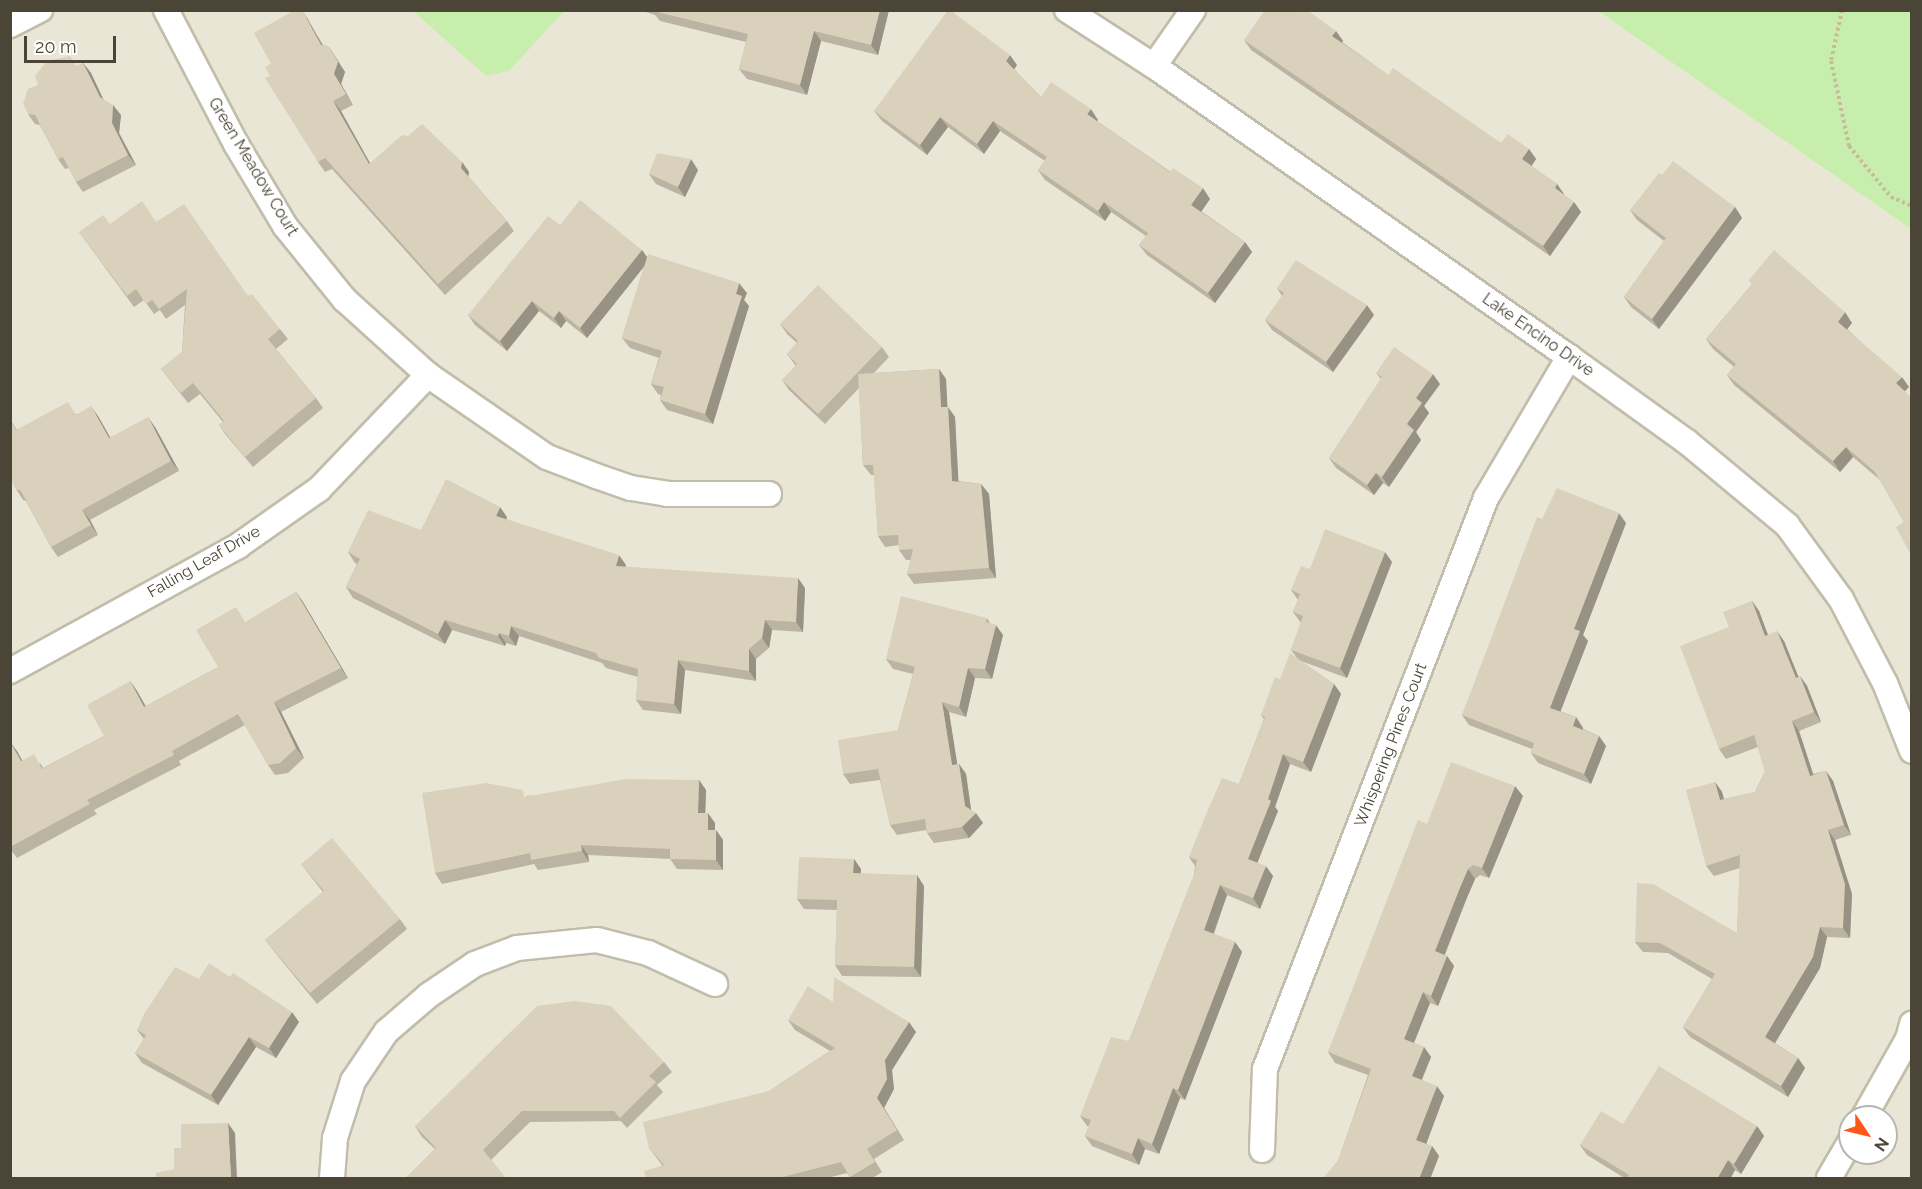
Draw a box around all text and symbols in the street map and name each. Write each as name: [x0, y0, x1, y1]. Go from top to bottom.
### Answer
scale bar: [27, 24, 118, 62]
text: 20 m: [35, 36, 77, 57]
street label: Green Meadow Court: [204, 94, 302, 240]
street label: Lake Encino Drive: [1478, 289, 1598, 381]
street label: Falling Leaf Drive: [144, 522, 264, 602]
street label: Whispering Pines Court: [1351, 660, 1431, 830]
north arrow: [1838, 1105, 1898, 1165]
text: N: [1870, 1134, 1893, 1155]

